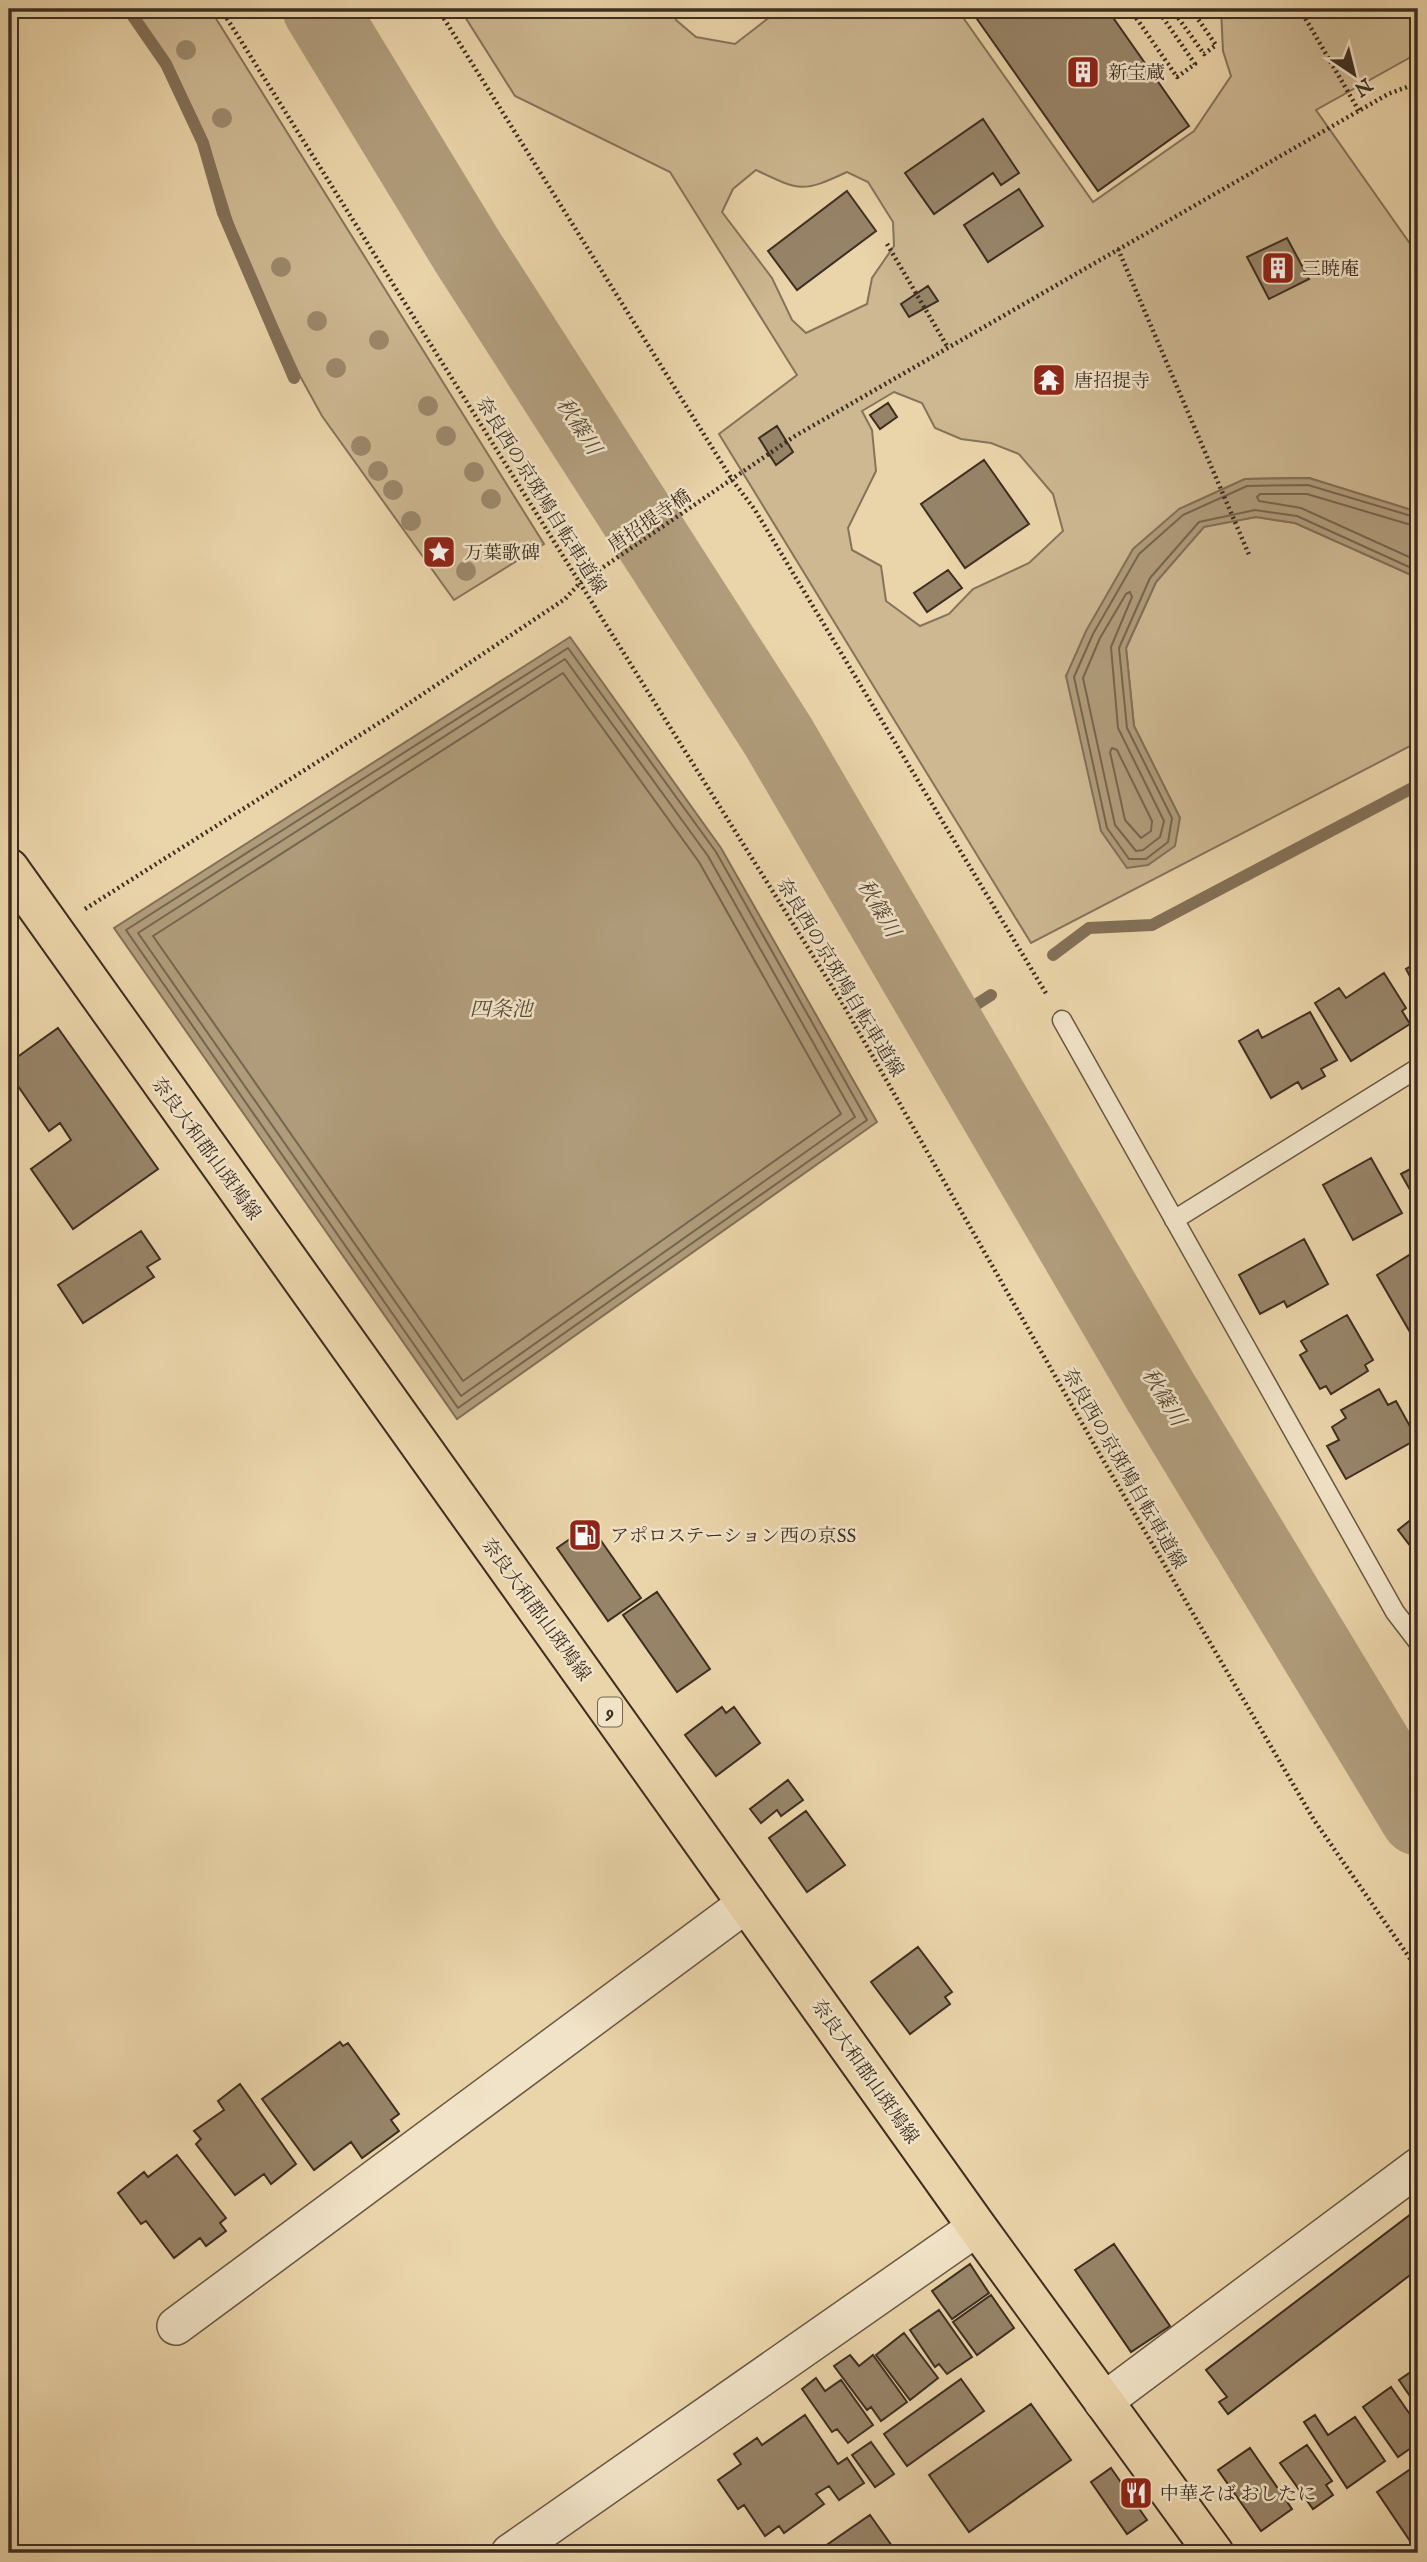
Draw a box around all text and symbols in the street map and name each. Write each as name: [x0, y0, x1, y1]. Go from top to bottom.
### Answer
north arrow: [1318, 38, 1388, 108]
building icon: 新宝蔵: [1064, 53, 1102, 91]
place label: 新宝蔵: [1108, 62, 1165, 86]
text: N: [1349, 71, 1377, 101]
building icon: 三暁庵: [1259, 249, 1297, 287]
place label: 三暁庵: [1302, 258, 1359, 282]
temple icon: 唐招提寺: [1030, 361, 1068, 399]
place label: 唐招提寺: [1074, 370, 1150, 394]
street label: 奈良西の京斑鳩自転車道線: [470, 393, 611, 599]
water label: 秋篠川: [549, 393, 607, 462]
street label: 唐招提寺橋: [604, 485, 696, 558]
place icon: 万葉歌碑: [420, 533, 458, 571]
place label: 万葉歌碑: [464, 542, 540, 566]
street label: 奈良西の京斑鳩自転車道線: [770, 874, 908, 1082]
water label: 秋篠川: [850, 875, 906, 945]
water label: 四条池: [470, 997, 534, 1024]
street label: 奈良大和郡山斑鳩線: [145, 1073, 265, 1225]
street label: 奈良西の京斑鳩自転車道線: [1056, 1364, 1191, 1574]
water label: 秋篠川: [1135, 1364, 1192, 1433]
fuel station icon: アポロステーション西の京SS: [566, 1516, 604, 1554]
place label: アポロステーション西の京SS: [610, 1525, 856, 1549]
street label: 奈良大和郡山斑鳩線: [475, 1534, 595, 1686]
road number: 9: [598, 1698, 622, 1727]
street label: 奈良大和郡山斑鳩線: [805, 1995, 923, 2149]
restaurant icon: 中華そば おしたに: [1117, 2474, 1155, 2512]
place label: 中華そば おしたに: [1160, 2483, 1316, 2507]

